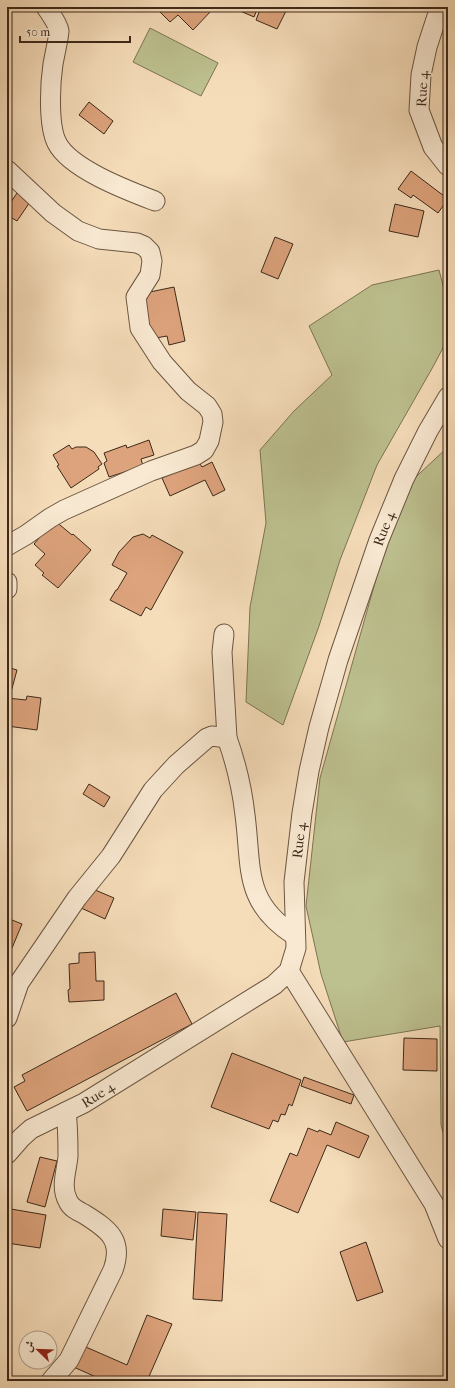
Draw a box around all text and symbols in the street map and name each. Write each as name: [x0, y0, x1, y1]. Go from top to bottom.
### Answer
scale bar: [20, 18, 130, 44]
text: 50 m: [26, 25, 50, 39]
street label: Rue 4: [413, 70, 432, 107]
street label: Rue 4: [370, 508, 399, 548]
street label: Rue 4: [289, 821, 310, 859]
street label: Rue 4: [78, 1078, 118, 1112]
north arrow: [18, 1330, 58, 1370]
text: ش: [21, 1339, 37, 1354]

